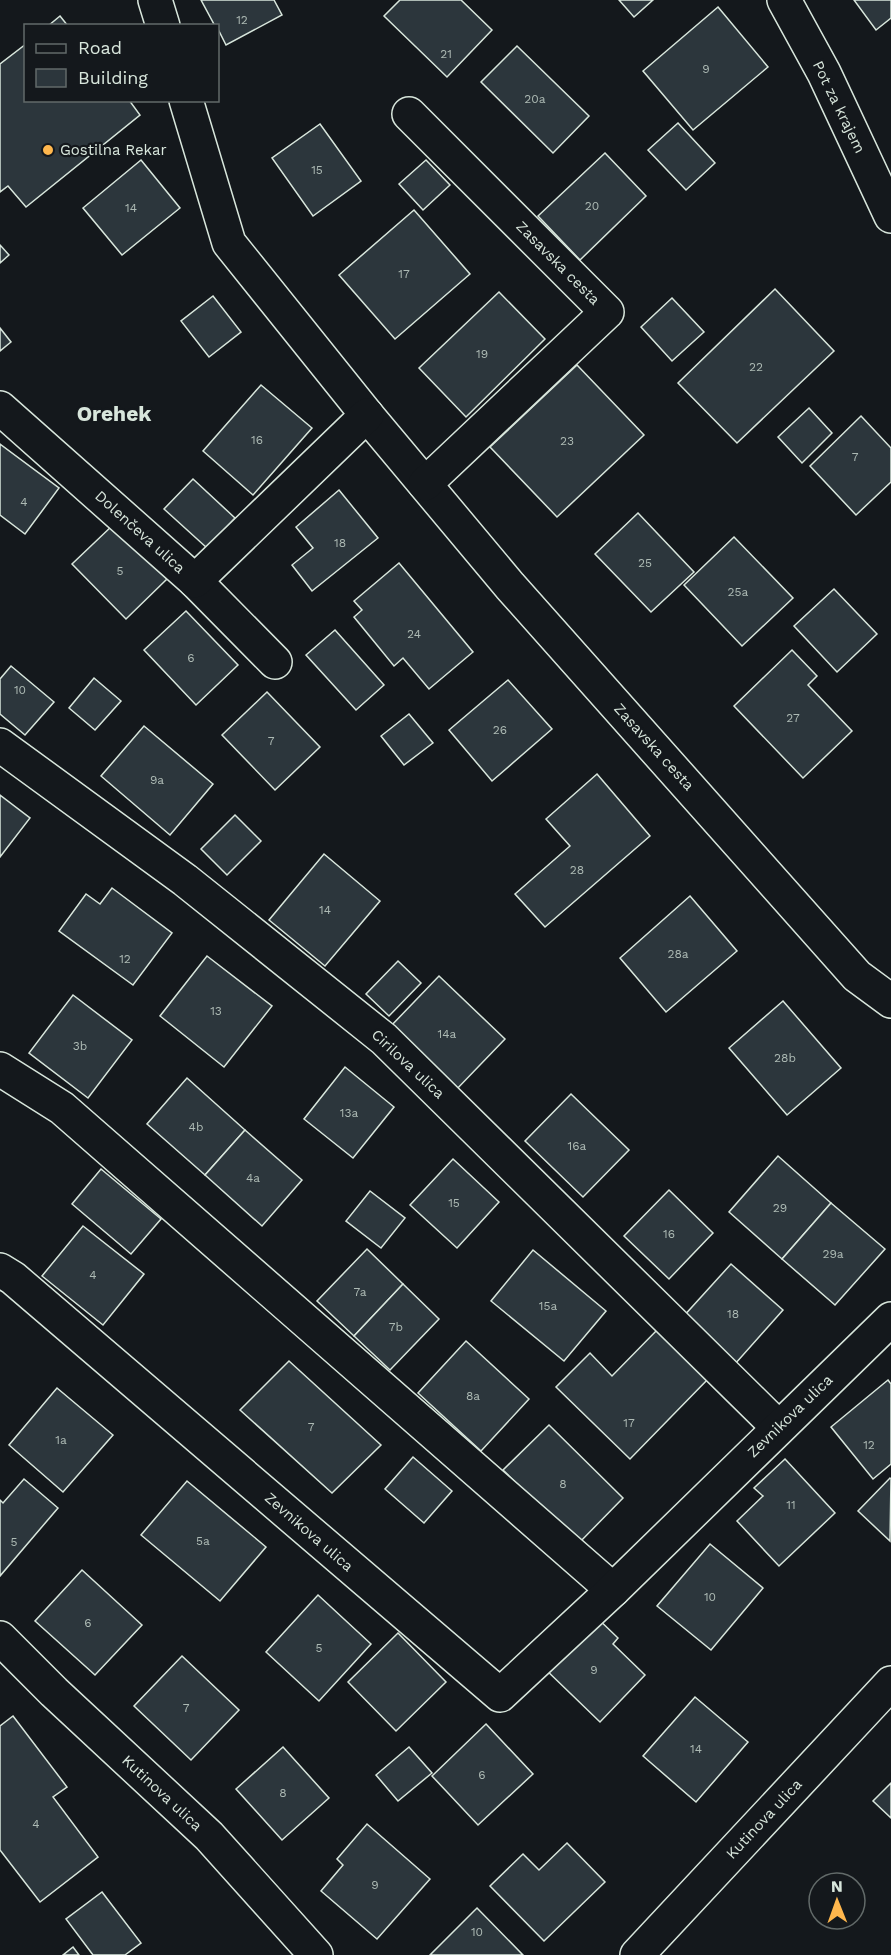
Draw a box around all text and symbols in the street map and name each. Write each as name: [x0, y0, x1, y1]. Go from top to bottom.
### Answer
house number: 12: [236, 13, 248, 27]
legend: [24, 24, 219, 102]
text: Road: [78, 37, 122, 58]
house number: 21: [440, 47, 452, 61]
street label: Pot za krajem: [809, 58, 869, 156]
house number: 9: [702, 62, 710, 76]
text: Building: [78, 67, 148, 88]
house number: 20a: [524, 92, 546, 106]
place label: Gostilna Rekar: [60, 141, 167, 159]
marker: Gostilna Rekar: [41, 143, 55, 157]
house number: 15: [311, 163, 323, 177]
house number: 20: [585, 199, 599, 213]
house number: 14: [125, 201, 137, 215]
street label: Zasavska cesta: [512, 217, 604, 309]
house number: 17: [398, 267, 410, 281]
house number: 19: [476, 347, 488, 361]
house number: 22: [749, 360, 763, 374]
district label: Orehek: [77, 401, 152, 426]
house number: 16: [251, 433, 263, 447]
house number: 23: [560, 434, 574, 448]
house number: 7: [852, 450, 859, 464]
street label: Dolenčeva ulica: [91, 487, 189, 577]
house number: 4: [20, 495, 28, 509]
house number: 18: [334, 536, 346, 550]
house number: 25: [638, 556, 652, 570]
house number: 5: [117, 564, 124, 578]
house number: 25a: [728, 585, 749, 599]
house number: 24: [407, 627, 421, 641]
house number: 6: [187, 651, 195, 665]
house number: 10: [14, 683, 26, 697]
street label: Zasavska cesta: [610, 700, 698, 795]
house number: 27: [786, 711, 800, 725]
house number: 26: [493, 723, 507, 737]
house number: 7: [268, 734, 275, 748]
house number: 9a: [150, 773, 164, 787]
house number: 28: [570, 863, 584, 877]
house number: 14: [319, 903, 331, 917]
house number: 28a: [667, 947, 689, 961]
house number: 12: [119, 952, 131, 966]
house number: 13: [210, 1004, 222, 1018]
street label: Cirilova ulica: [368, 1026, 449, 1103]
house number: 14a: [438, 1027, 457, 1041]
house number: 3b: [73, 1039, 87, 1053]
house number: 28b: [774, 1051, 796, 1065]
house number: 13a: [340, 1106, 358, 1120]
house number: 4b: [189, 1120, 203, 1134]
house number: 16a: [568, 1139, 587, 1153]
house number: 4a: [246, 1171, 260, 1185]
house number: 15: [448, 1196, 460, 1210]
house number: 29: [773, 1201, 787, 1215]
house number: 16: [663, 1227, 675, 1241]
house number: 29a: [822, 1247, 844, 1261]
house number: 4: [89, 1268, 97, 1282]
house number: 7a: [353, 1285, 367, 1299]
house number: 15a: [539, 1299, 557, 1313]
house number: 18: [727, 1307, 739, 1321]
house number: 7b: [389, 1320, 403, 1334]
street label: Zevnikova ulica: [744, 1370, 837, 1461]
house number: 8a: [466, 1389, 480, 1403]
house number: 17: [623, 1416, 635, 1430]
house number: 7: [308, 1420, 315, 1434]
house number: 1a: [55, 1433, 67, 1447]
house number: 12: [863, 1438, 875, 1452]
house number: 8: [559, 1477, 567, 1491]
street label: Zevnikova ulica: [261, 1489, 357, 1576]
house number: 11: [786, 1498, 796, 1512]
house number: 5a: [196, 1534, 210, 1548]
house number: 5: [11, 1535, 18, 1549]
house number: 10: [704, 1590, 716, 1604]
house number: 6: [84, 1616, 92, 1630]
house number: 5: [316, 1641, 323, 1655]
house number: 9: [590, 1663, 598, 1677]
house number: 7: [183, 1701, 190, 1715]
house number: 14: [690, 1742, 702, 1756]
street label: Kutinova ulica: [118, 1751, 206, 1835]
house number: 6: [478, 1768, 486, 1782]
street label: Kutinova ulica: [722, 1775, 806, 1863]
house number: 8: [279, 1786, 287, 1800]
house number: 4: [32, 1817, 40, 1831]
north arrow: [807, 1871, 867, 1931]
text: N: [831, 1877, 843, 1896]
house number: 9: [371, 1878, 379, 1892]
house number: 10: [471, 1925, 483, 1939]

